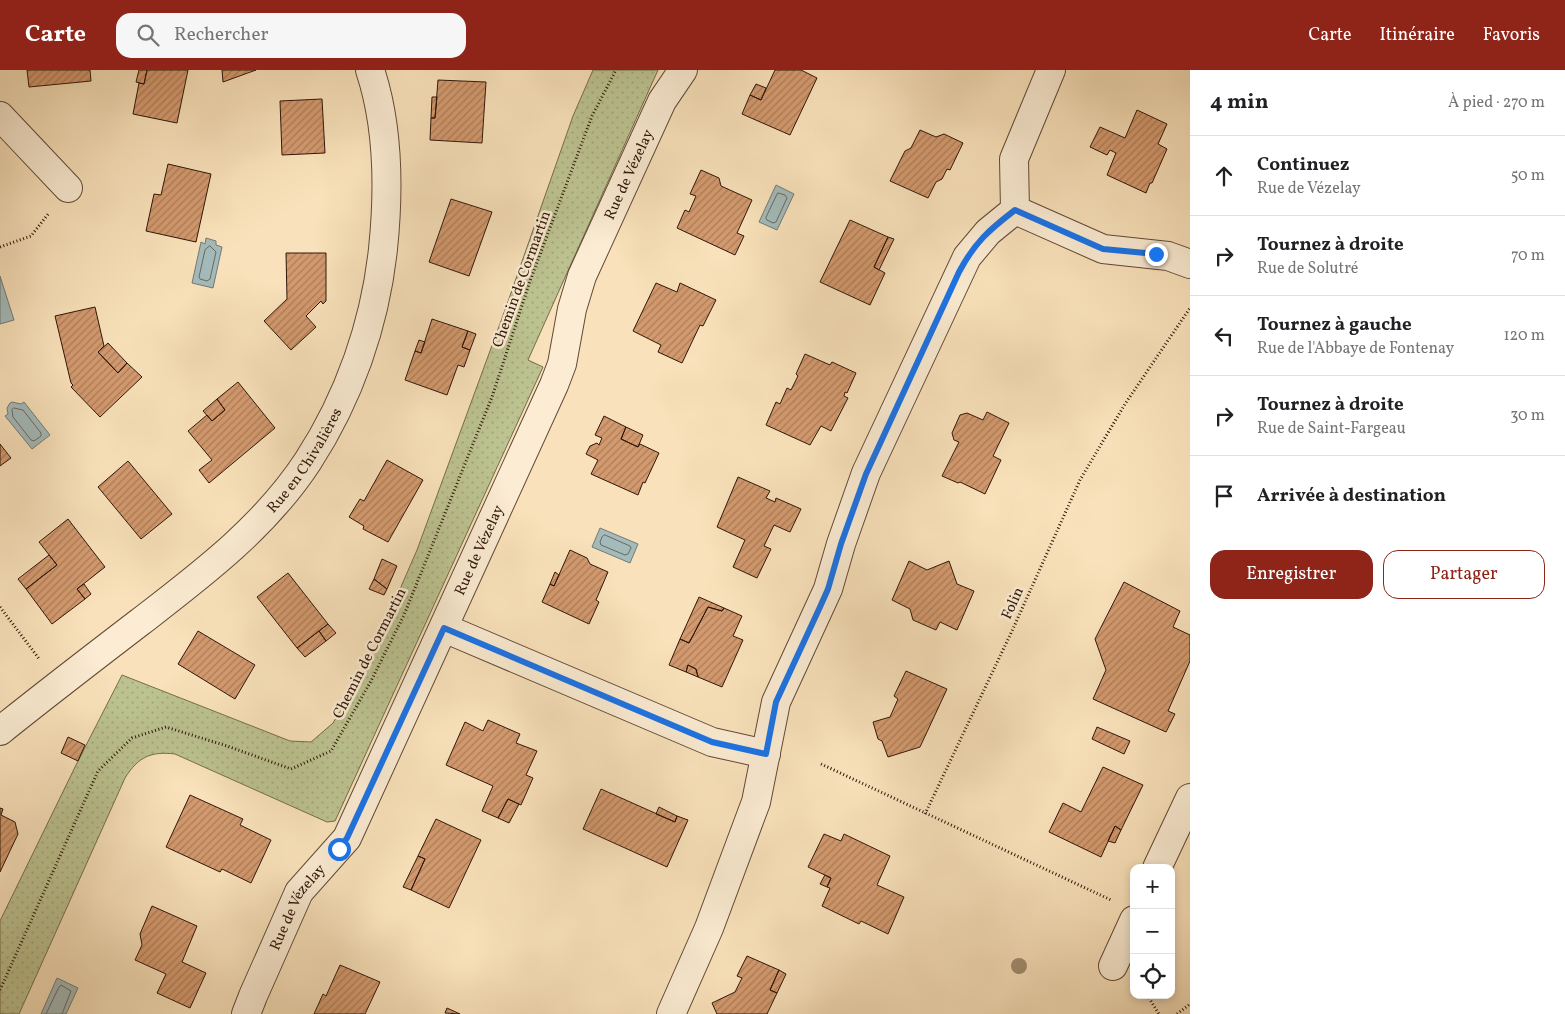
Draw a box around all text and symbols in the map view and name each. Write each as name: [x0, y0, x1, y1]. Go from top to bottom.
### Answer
search box: [116, 13, 466, 58]
text: Carte: [25, 18, 86, 52]
icon: search: [134, 21, 162, 49]
text: Rechercher: [174, 22, 268, 48]
text: Carte: [1308, 23, 1351, 48]
text: Itinéraire: [1379, 23, 1455, 48]
text: Favoris: [1483, 23, 1540, 48]
text: 4 min: [1210, 88, 1269, 117]
text: À pied · 270 m: [1448, 92, 1545, 114]
street label: Rue de Vézelay: [600, 126, 660, 224]
text: Continuez: [1257, 152, 1349, 178]
icon: ahead: [1210, 162, 1238, 190]
text: 50 m: [1511, 165, 1545, 187]
text: Rue de Vézelay: [1257, 178, 1361, 200]
street label: Chemin de Cormartin: [488, 208, 557, 351]
text: Tournez à droite: [1257, 232, 1404, 258]
icon: right: [1210, 242, 1238, 270]
route end: [1145, 243, 1168, 266]
text: 70 m: [1511, 245, 1545, 267]
text: Rue de Solutré: [1257, 258, 1358, 280]
text: Tournez à gauche: [1257, 312, 1412, 338]
icon: left: [1210, 322, 1238, 350]
text: 120 m: [1503, 325, 1545, 347]
text: Rue de l'Abbaye de Fontenay: [1257, 338, 1454, 360]
text: Tournez à droite: [1257, 392, 1404, 418]
icon: right: [1210, 402, 1238, 430]
street label: Rue en Chivalières: [263, 405, 348, 518]
text: 30 m: [1510, 405, 1545, 427]
text: Rue de Saint-Fargeau: [1257, 418, 1406, 440]
icon: arrive: [1210, 482, 1238, 510]
text: Arrivée à destination: [1257, 483, 1446, 509]
street label: Rue de Vézelay: [450, 502, 510, 599]
button: Enregistrer: [1210, 550, 1373, 599]
button: Partager: [1383, 550, 1545, 599]
street label: Folin: [997, 584, 1030, 623]
street label: Chemin de Cormartin: [328, 585, 412, 723]
route start: [328, 838, 351, 861]
street label: Rue de Vézelay: [265, 860, 331, 954]
map controls: [1130, 864, 1175, 999]
button: +: [1130, 864, 1175, 909]
button: −: [1130, 909, 1175, 954]
button: locate: [1130, 954, 1175, 999]

